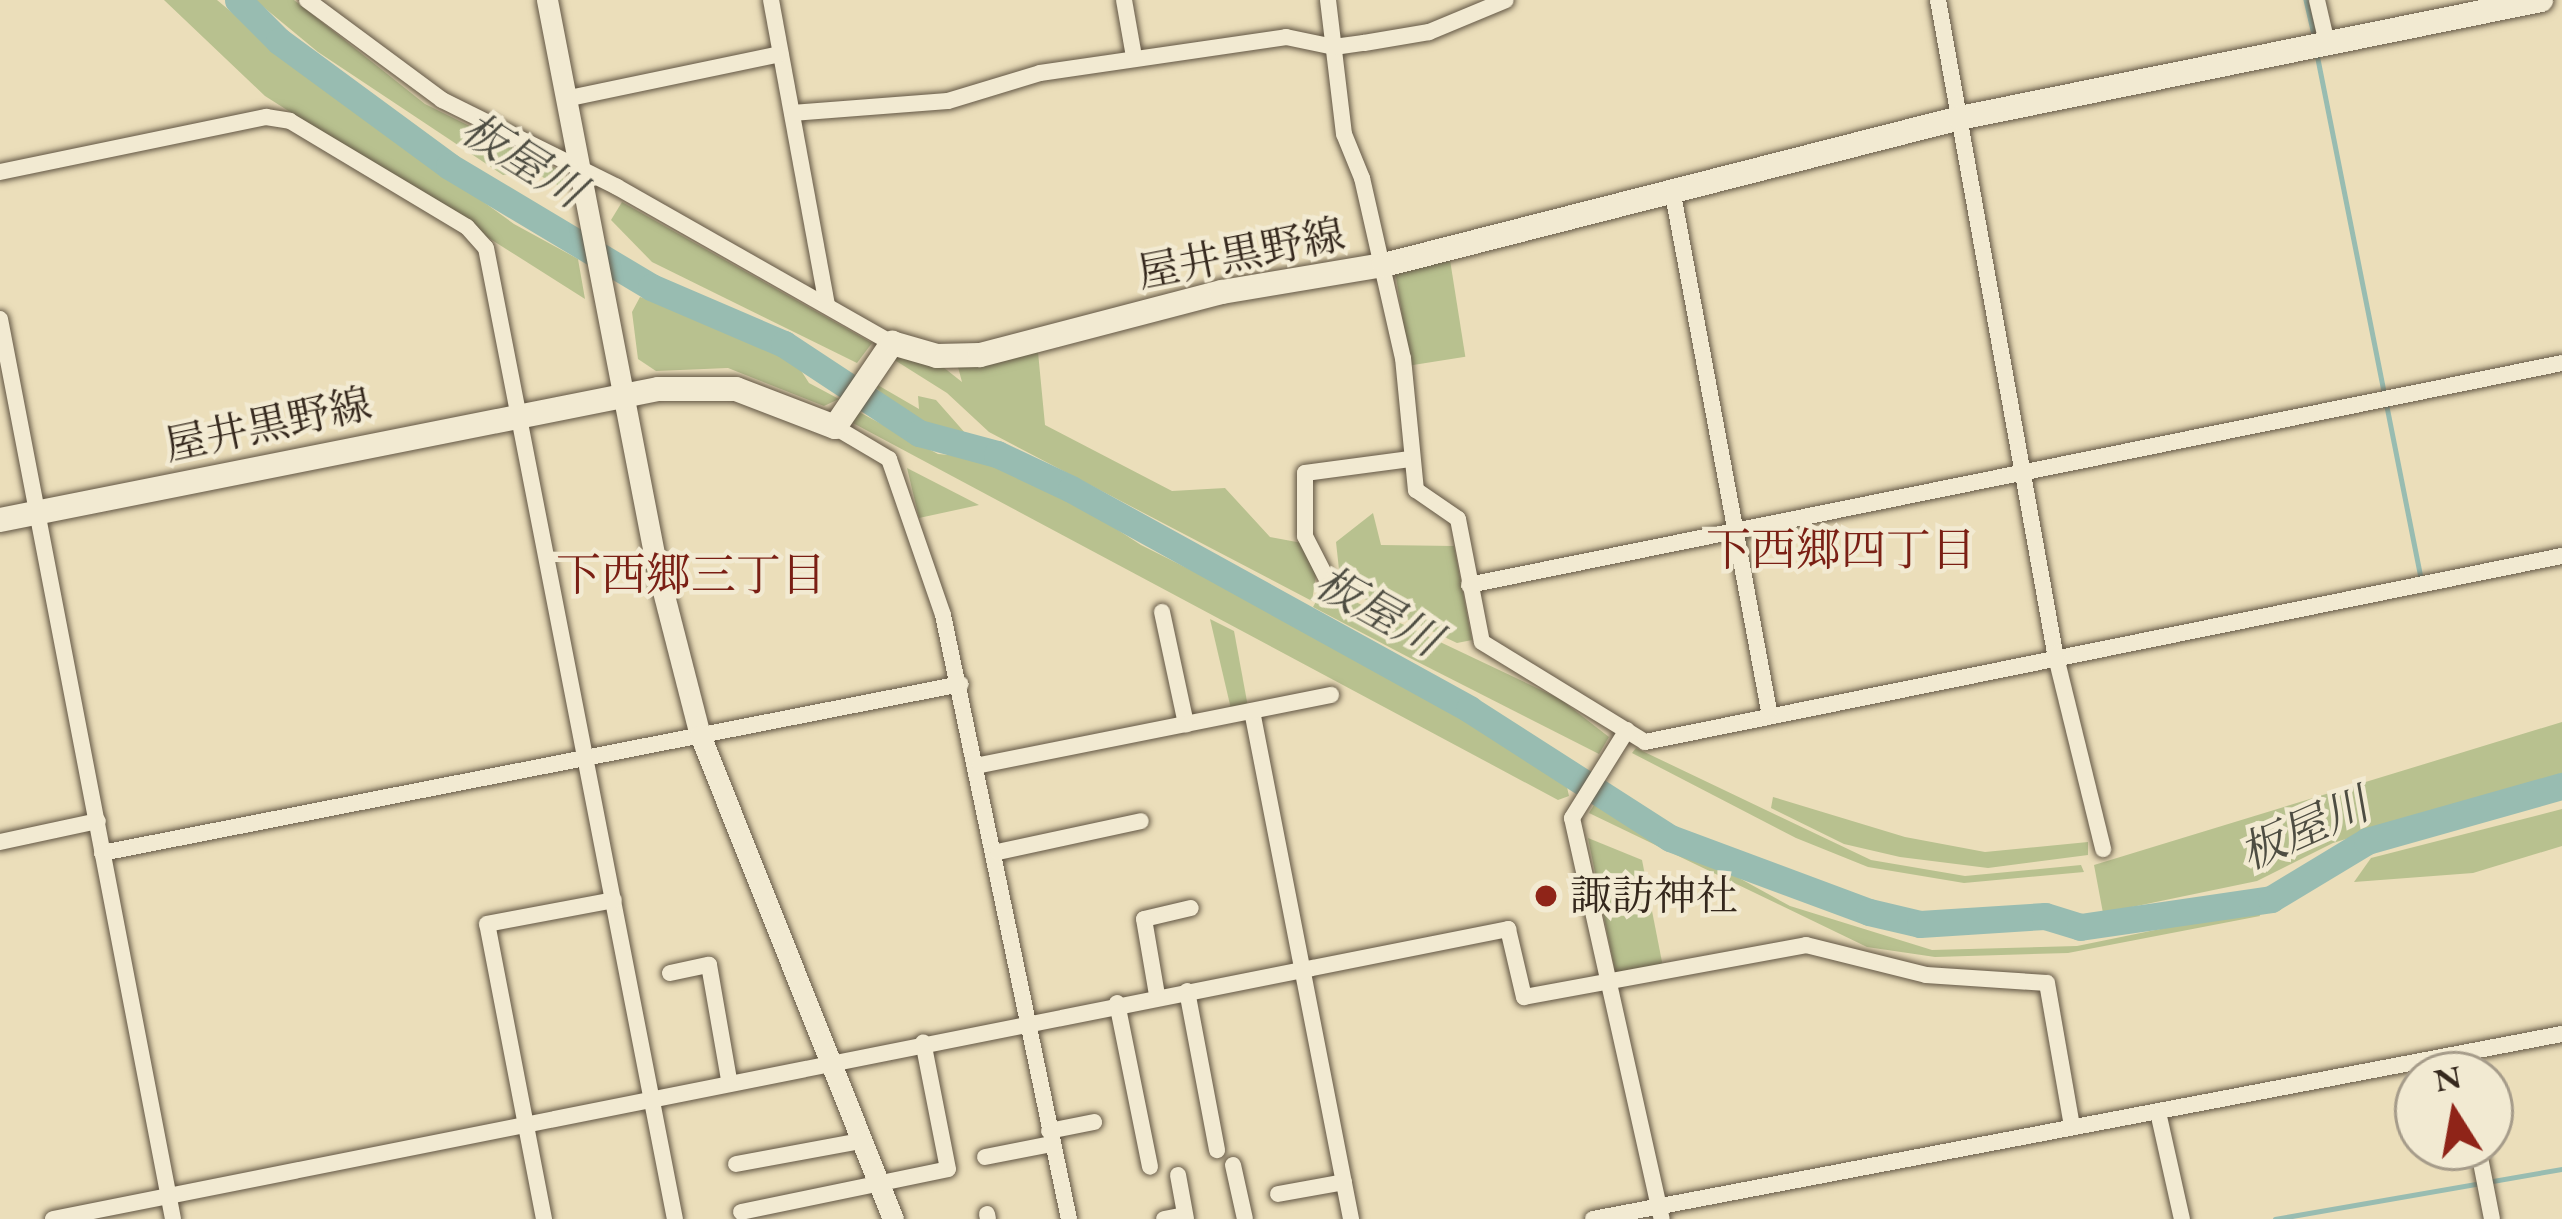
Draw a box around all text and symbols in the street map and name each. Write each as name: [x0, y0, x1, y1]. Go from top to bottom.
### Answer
water label: 板屋川: [451, 101, 595, 219]
street label: 屋井黒野線: [1133, 209, 1349, 299]
street label: 屋井黒野線: [160, 379, 376, 471]
district label: 下西郷四丁目: [1706, 523, 1976, 577]
district label: 下西郷三丁目: [556, 548, 826, 602]
water label: 板屋川: [1306, 555, 1450, 667]
water label: 板屋川: [2231, 777, 2377, 881]
place label: 諏訪神社: [1570, 871, 1738, 921]
marker: 諏訪神社: [1533, 883, 1559, 909]
north arrow: [2394, 1051, 2514, 1171]
text: N: [2430, 1054, 2465, 1102]

